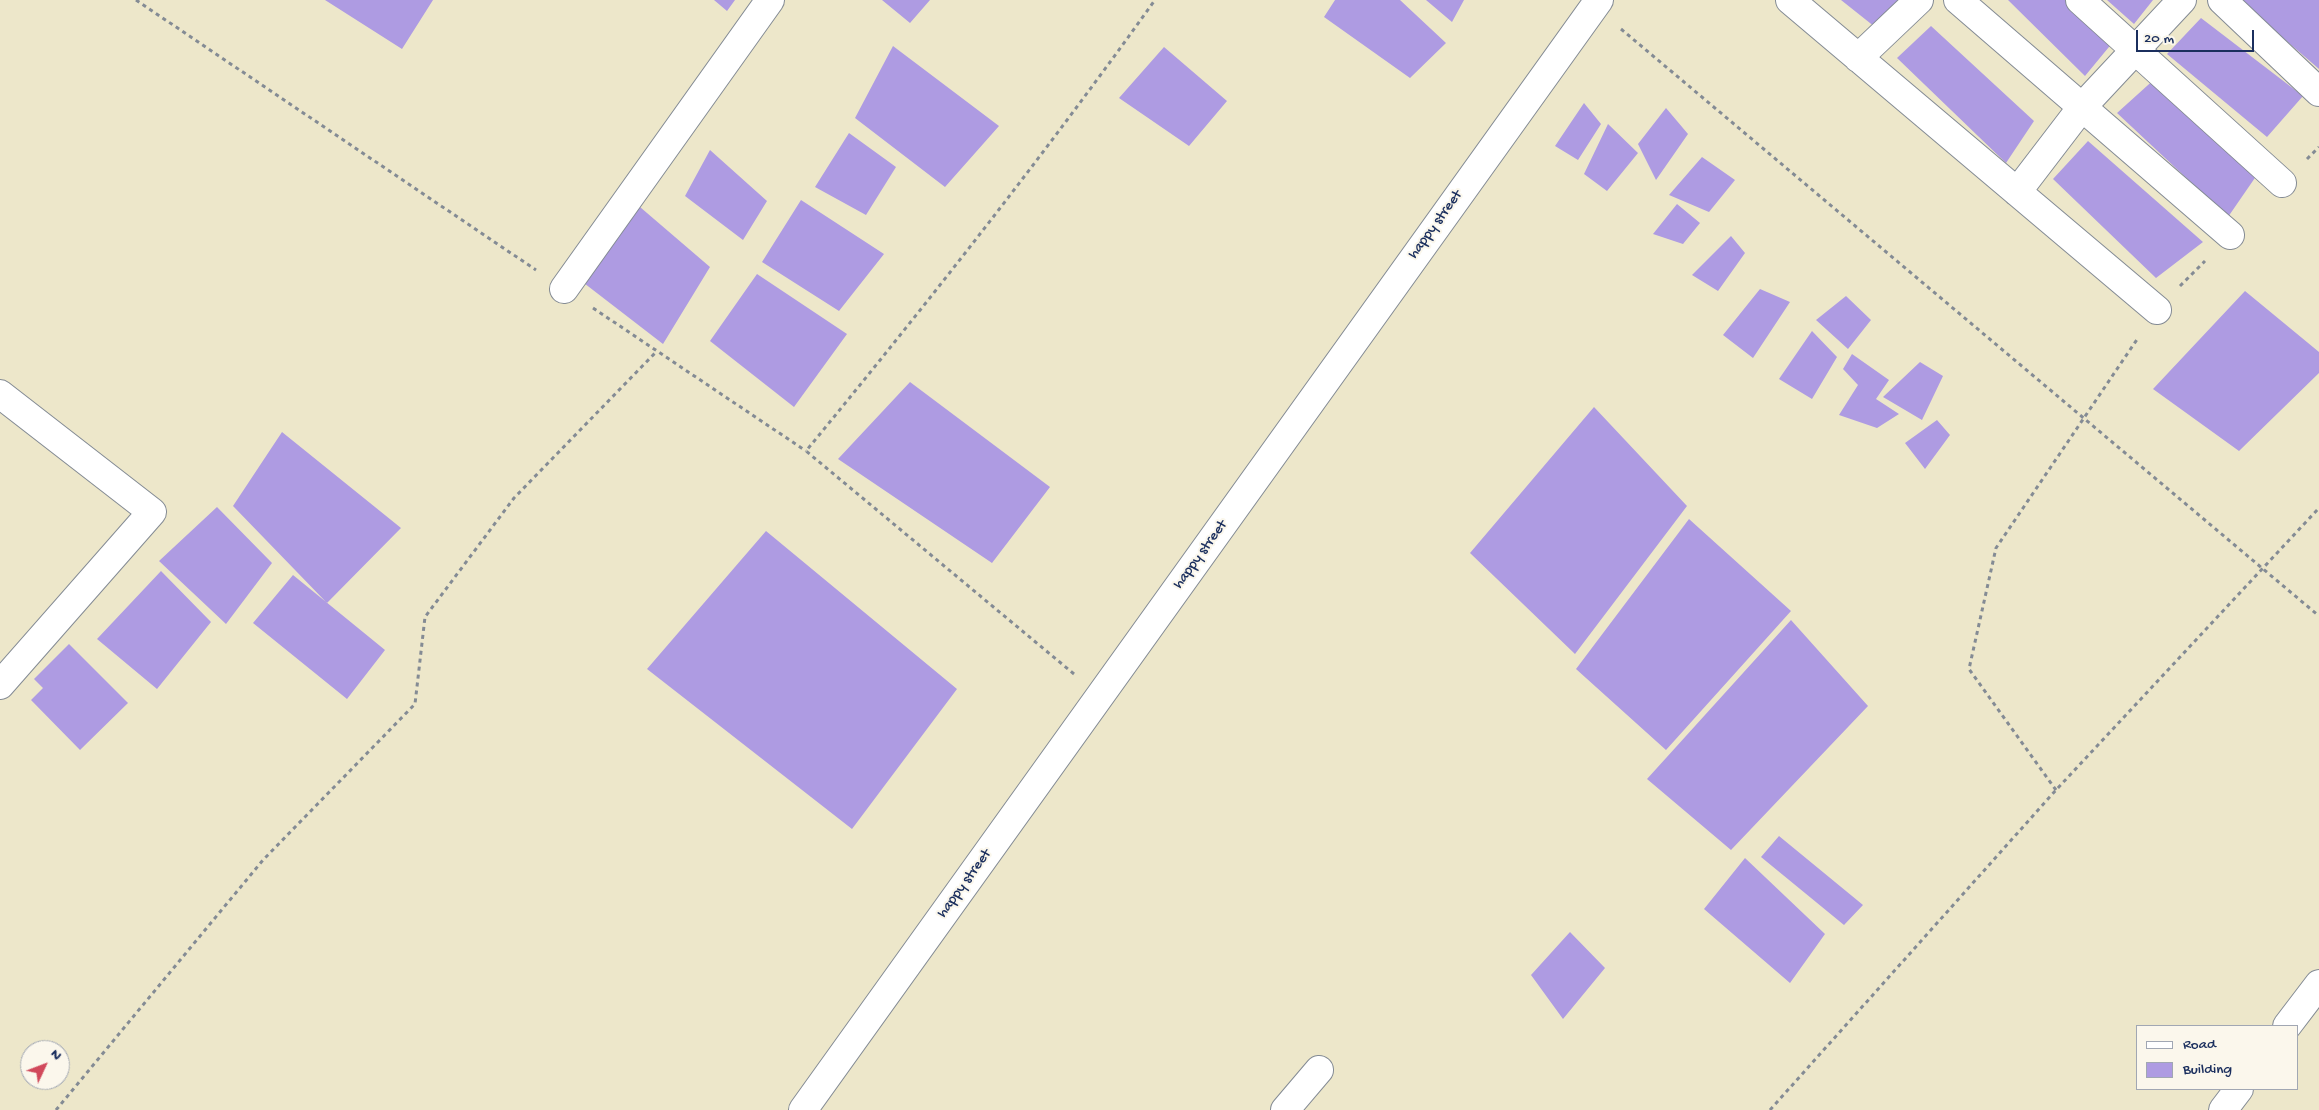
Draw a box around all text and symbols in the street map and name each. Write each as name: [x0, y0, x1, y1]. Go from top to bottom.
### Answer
scale bar: [2139, 20, 2256, 52]
text: 20 m: [2144, 30, 2174, 48]
street label: happy street: [1405, 187, 1467, 263]
street label: happy street: [1170, 517, 1232, 593]
street label: happy street: [934, 846, 996, 922]
legend: [2136, 1025, 2299, 1090]
text: Road: [2183, 1036, 2216, 1054]
north arrow: [20, 1040, 70, 1090]
text: N: [46, 1046, 65, 1064]
text: Building: [2183, 1061, 2232, 1079]

